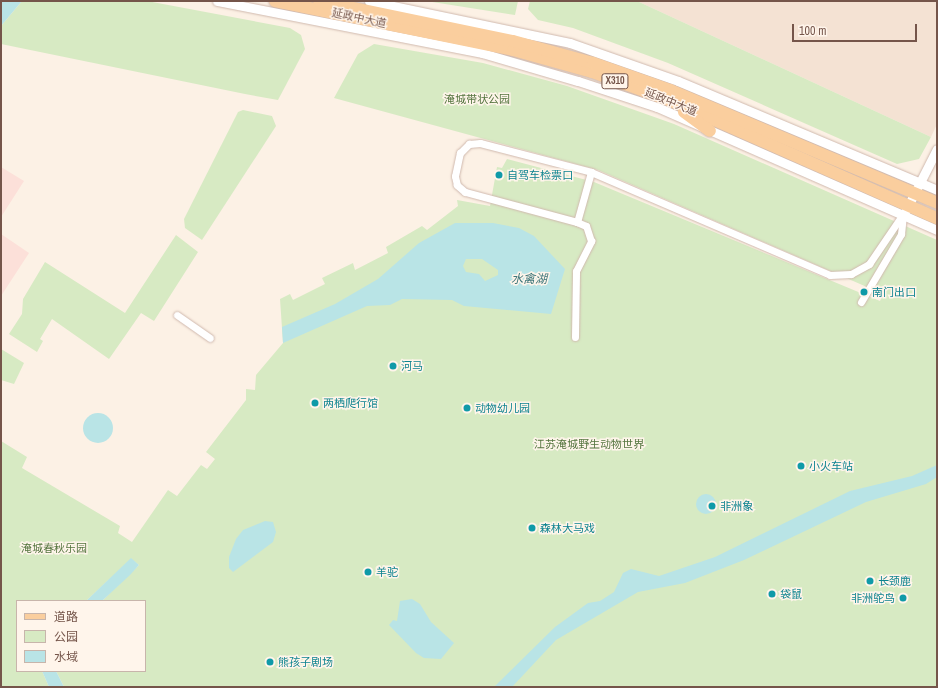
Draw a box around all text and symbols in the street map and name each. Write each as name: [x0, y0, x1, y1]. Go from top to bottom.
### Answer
street label: 延政中大道: [331, 6, 387, 30]
scale bar: [794, 16, 919, 42]
text: 100 m: [799, 23, 826, 39]
road number: X310: [601, 73, 629, 89]
street label: 延政中大道: [643, 86, 699, 118]
park label: 淹城带状公园: [444, 92, 510, 106]
place label: 自驾车检票口: [507, 168, 573, 182]
marker: 自驾车检票口: [494, 170, 504, 180]
water label: 水禽湖: [511, 273, 547, 287]
place label: 南门出口: [872, 285, 916, 299]
marker: 南门出口: [859, 287, 869, 297]
place label: 河马: [401, 359, 423, 373]
marker: 河马: [388, 361, 398, 371]
place label: 两栖爬行馆: [323, 396, 378, 410]
marker: 两栖爬行馆: [310, 398, 320, 408]
place label: 动物幼儿园: [475, 401, 530, 415]
marker: 动物幼儿园: [462, 403, 472, 413]
park label: 江苏淹城野生动物世界: [534, 437, 644, 451]
place label: 小火车站: [809, 459, 853, 473]
marker: 小火车站: [796, 461, 806, 471]
place label: 非洲象: [720, 499, 753, 513]
marker: 非洲象: [707, 501, 717, 511]
place label: 森林大马戏: [540, 521, 595, 535]
marker: 森林大马戏: [527, 523, 537, 533]
park label: 淹城春秋乐园: [21, 541, 87, 555]
place label: 羊驼: [376, 565, 398, 579]
marker: 羊驼: [363, 567, 373, 577]
place label: 长颈鹿: [878, 574, 911, 588]
marker: 长颈鹿: [865, 576, 875, 586]
place label: 袋鼠: [780, 587, 802, 601]
marker: 袋鼠: [767, 589, 777, 599]
place label: 非洲鸵鸟: [851, 591, 895, 605]
marker: 非洲鸵鸟: [898, 593, 908, 603]
legend: [16, 600, 146, 672]
text: 道路: [54, 609, 78, 625]
text: 公园: [54, 629, 78, 645]
text: 水域: [54, 649, 78, 665]
place label: 熊孩子剧场: [278, 655, 333, 669]
marker: 熊孩子剧场: [265, 657, 275, 667]

